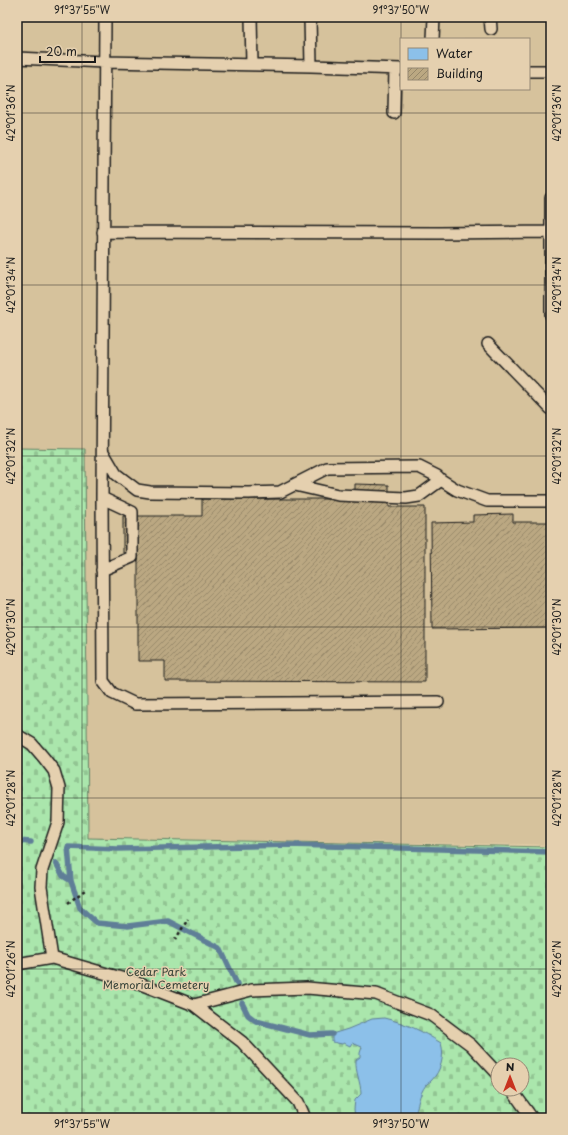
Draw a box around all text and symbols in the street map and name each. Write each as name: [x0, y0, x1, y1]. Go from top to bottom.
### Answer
text: 91°37'55"W: [54, 2, 111, 17]
text: 91°37'50"W: [373, 2, 430, 17]
scale bar: [40, 38, 95, 64]
legend: [400, 38, 530, 90]
text: 20 m: [46, 42, 77, 60]
text: Water: [436, 44, 473, 62]
text: Building: [436, 64, 483, 82]
text: 42°01'36"N: [3, 84, 18, 141]
text: 42°01'36"N: [549, 84, 564, 141]
text: 42°01'34"N: [3, 257, 18, 313]
text: 42°01'34"N: [549, 257, 564, 313]
text: 42°01'32"N: [3, 427, 18, 484]
text: 42°01'32"N: [549, 427, 564, 484]
text: 42°01'30"N: [3, 598, 18, 656]
text: 42°01'30"N: [549, 598, 564, 656]
text: 42°01'28"N: [3, 769, 18, 826]
text: 42°01'28"N: [549, 769, 564, 826]
text: 42°01'26"N: [3, 940, 18, 998]
text: 42°01'26"N: [549, 940, 564, 998]
park label: Cedar Park Memorial Cemetery: [103, 963, 209, 993]
north arrow: [490, 1057, 530, 1097]
text: N: [506, 1058, 515, 1075]
text: 91°37'55"W: [54, 1116, 111, 1131]
text: 91°37'50"W: [373, 1116, 430, 1131]

